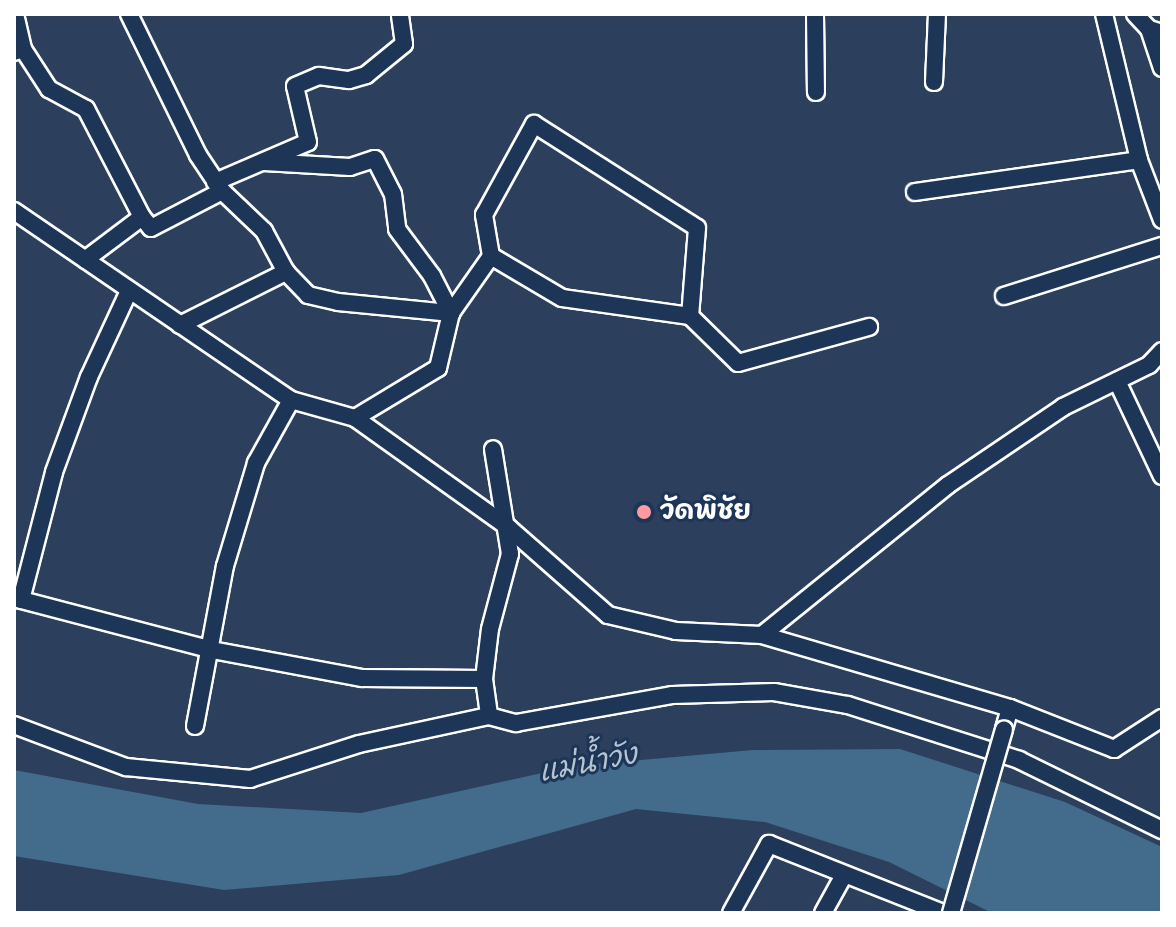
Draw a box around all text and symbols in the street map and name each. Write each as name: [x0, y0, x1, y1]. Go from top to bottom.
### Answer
place label: วัดพิชัย: [660, 496, 751, 528]
marker: วัดพิชัย: [635, 503, 653, 521]
water label: แม่น้ำวัง: [536, 738, 640, 790]

